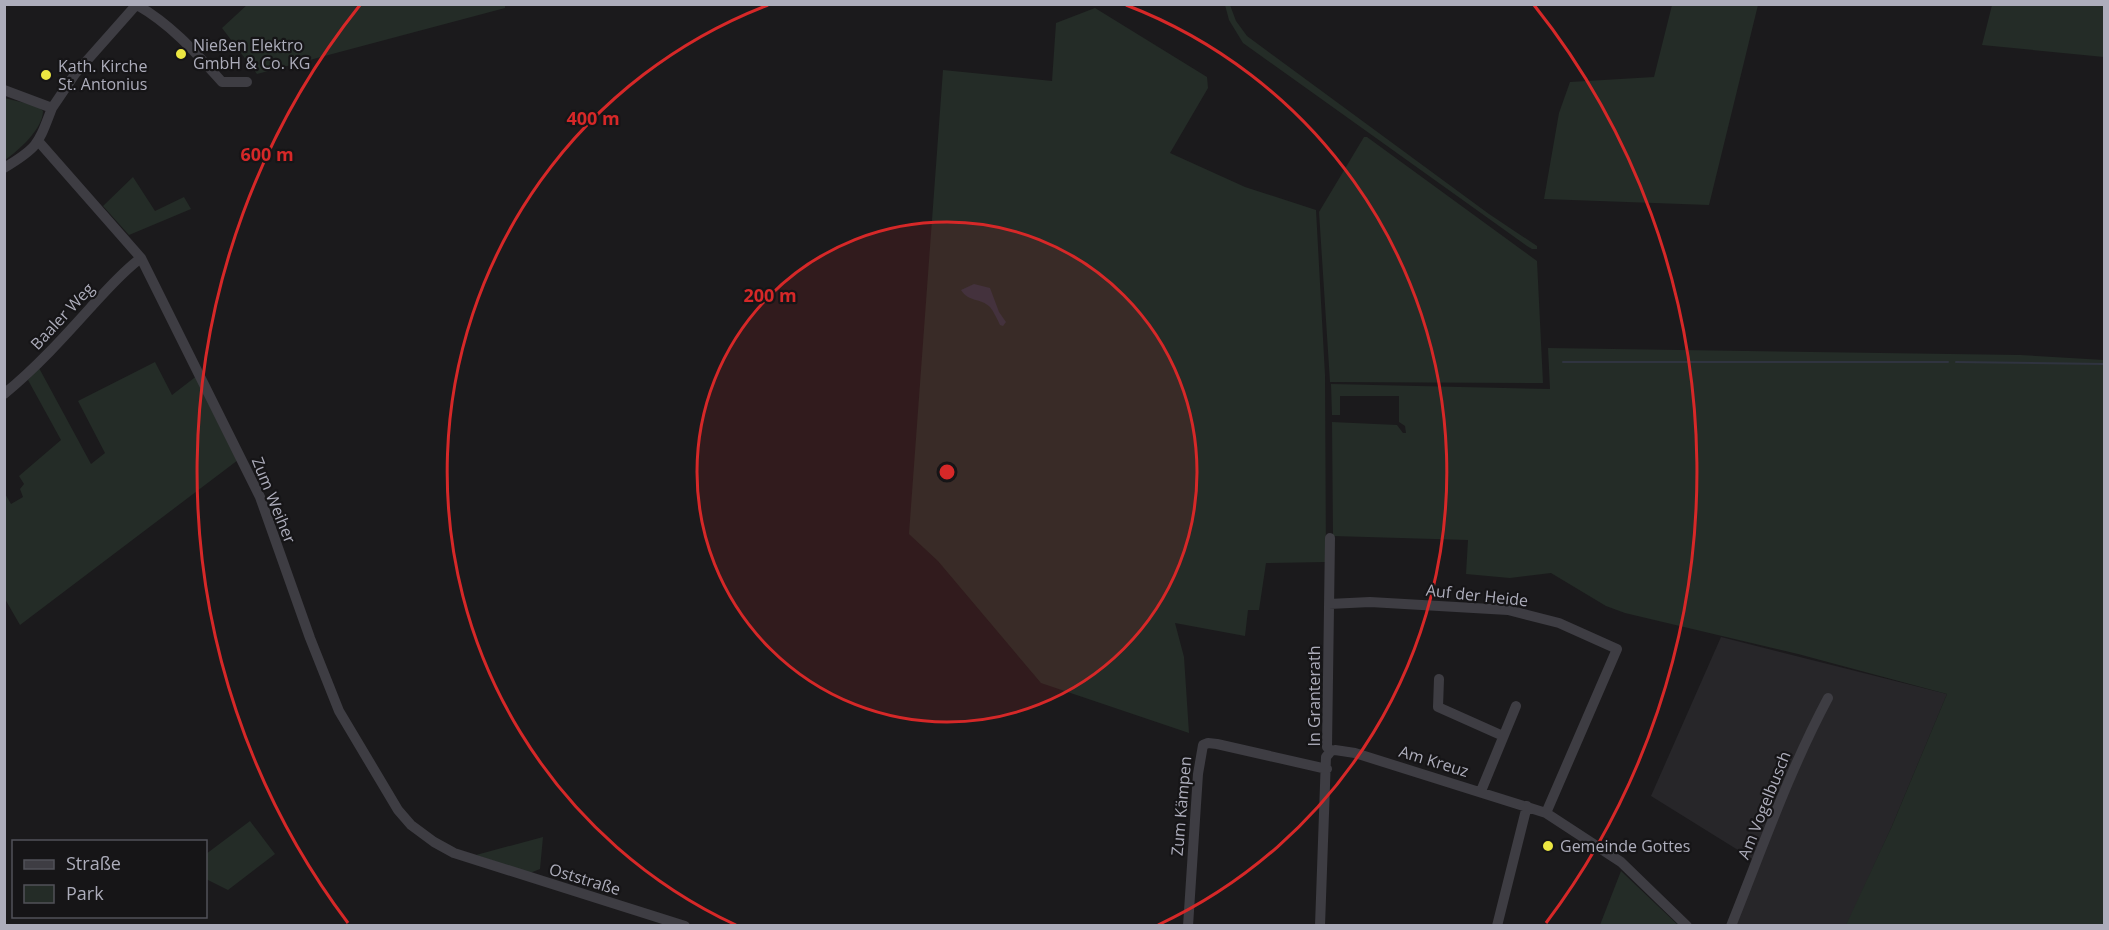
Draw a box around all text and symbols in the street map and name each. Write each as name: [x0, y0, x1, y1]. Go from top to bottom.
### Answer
place label: Nießen Elektro GmbH & Co. KG: [193, 34, 311, 74]
marker: Nießen Elektro GmbH & Co. KG: [174, 47, 188, 61]
place label: Kath. Kirche St. Antonius: [58, 55, 147, 95]
marker: Kath. Kirche St. Antonius: [39, 68, 53, 82]
text: 400 m: [566, 106, 620, 130]
text: 600 m: [240, 142, 294, 166]
street label: Baaler Weg: [25, 277, 99, 354]
text: 200 m: [743, 283, 797, 307]
street label: Zum Weiher: [247, 454, 301, 547]
centre of rings: [937, 462, 957, 482]
street label: Auf der Heide: [1425, 579, 1529, 611]
street label: In Granterath: [1303, 646, 1325, 746]
street label: Am Kreuz: [1396, 740, 1472, 782]
street label: Am Vogelbusch: [1732, 748, 1796, 862]
street label: Zum Kämpen: [1166, 755, 1196, 857]
place label: Gemeinde Gottes: [1560, 835, 1690, 857]
marker: Gemeinde Gottes: [1541, 839, 1555, 853]
legend: [12, 840, 207, 918]
text: Straße: [66, 851, 121, 875]
street label: Oststraße: [547, 858, 623, 900]
text: Park: [66, 881, 104, 905]

